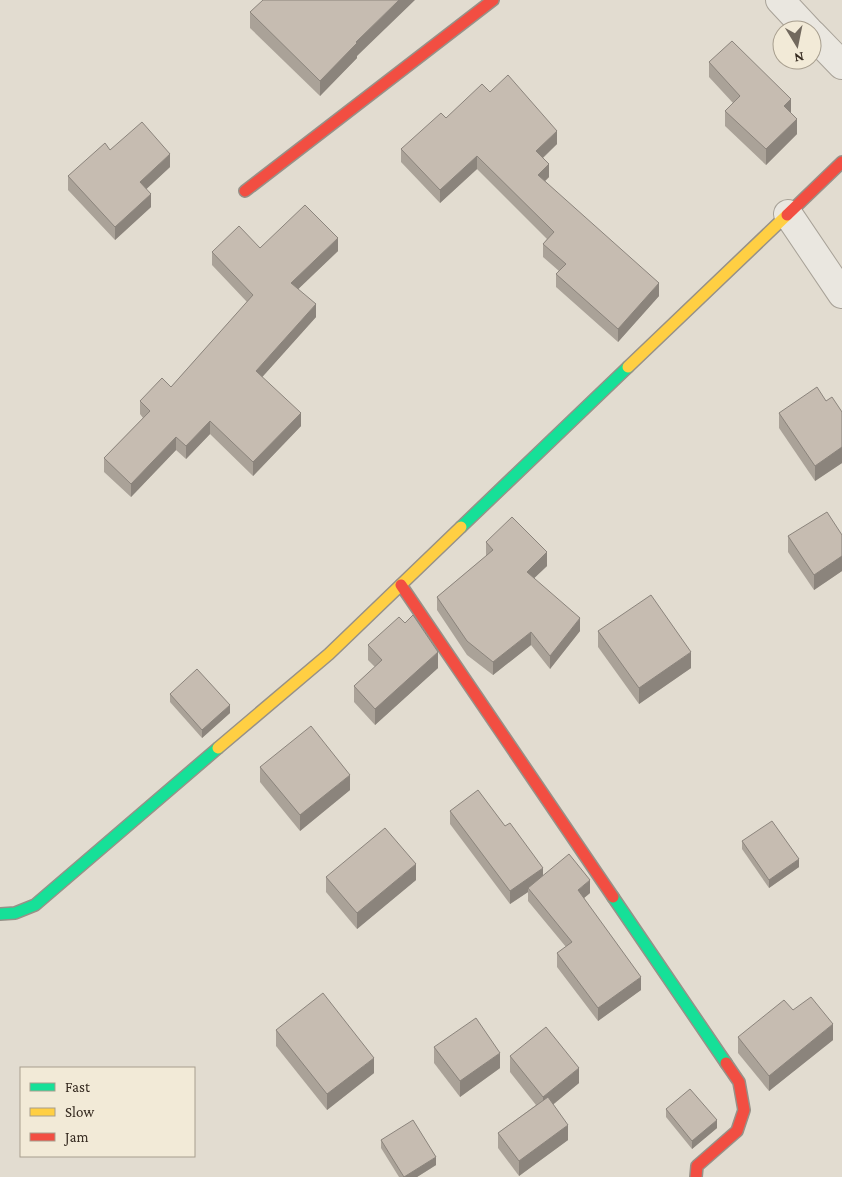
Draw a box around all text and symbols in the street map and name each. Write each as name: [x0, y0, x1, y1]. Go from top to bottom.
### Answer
north arrow: [772, 20, 822, 70]
text: N: [793, 49, 805, 67]
legend: [20, 1067, 195, 1157]
text: Fast: [65, 1079, 91, 1095]
text: Slow: [65, 1104, 95, 1120]
text: Jam: [63, 1129, 88, 1146]

